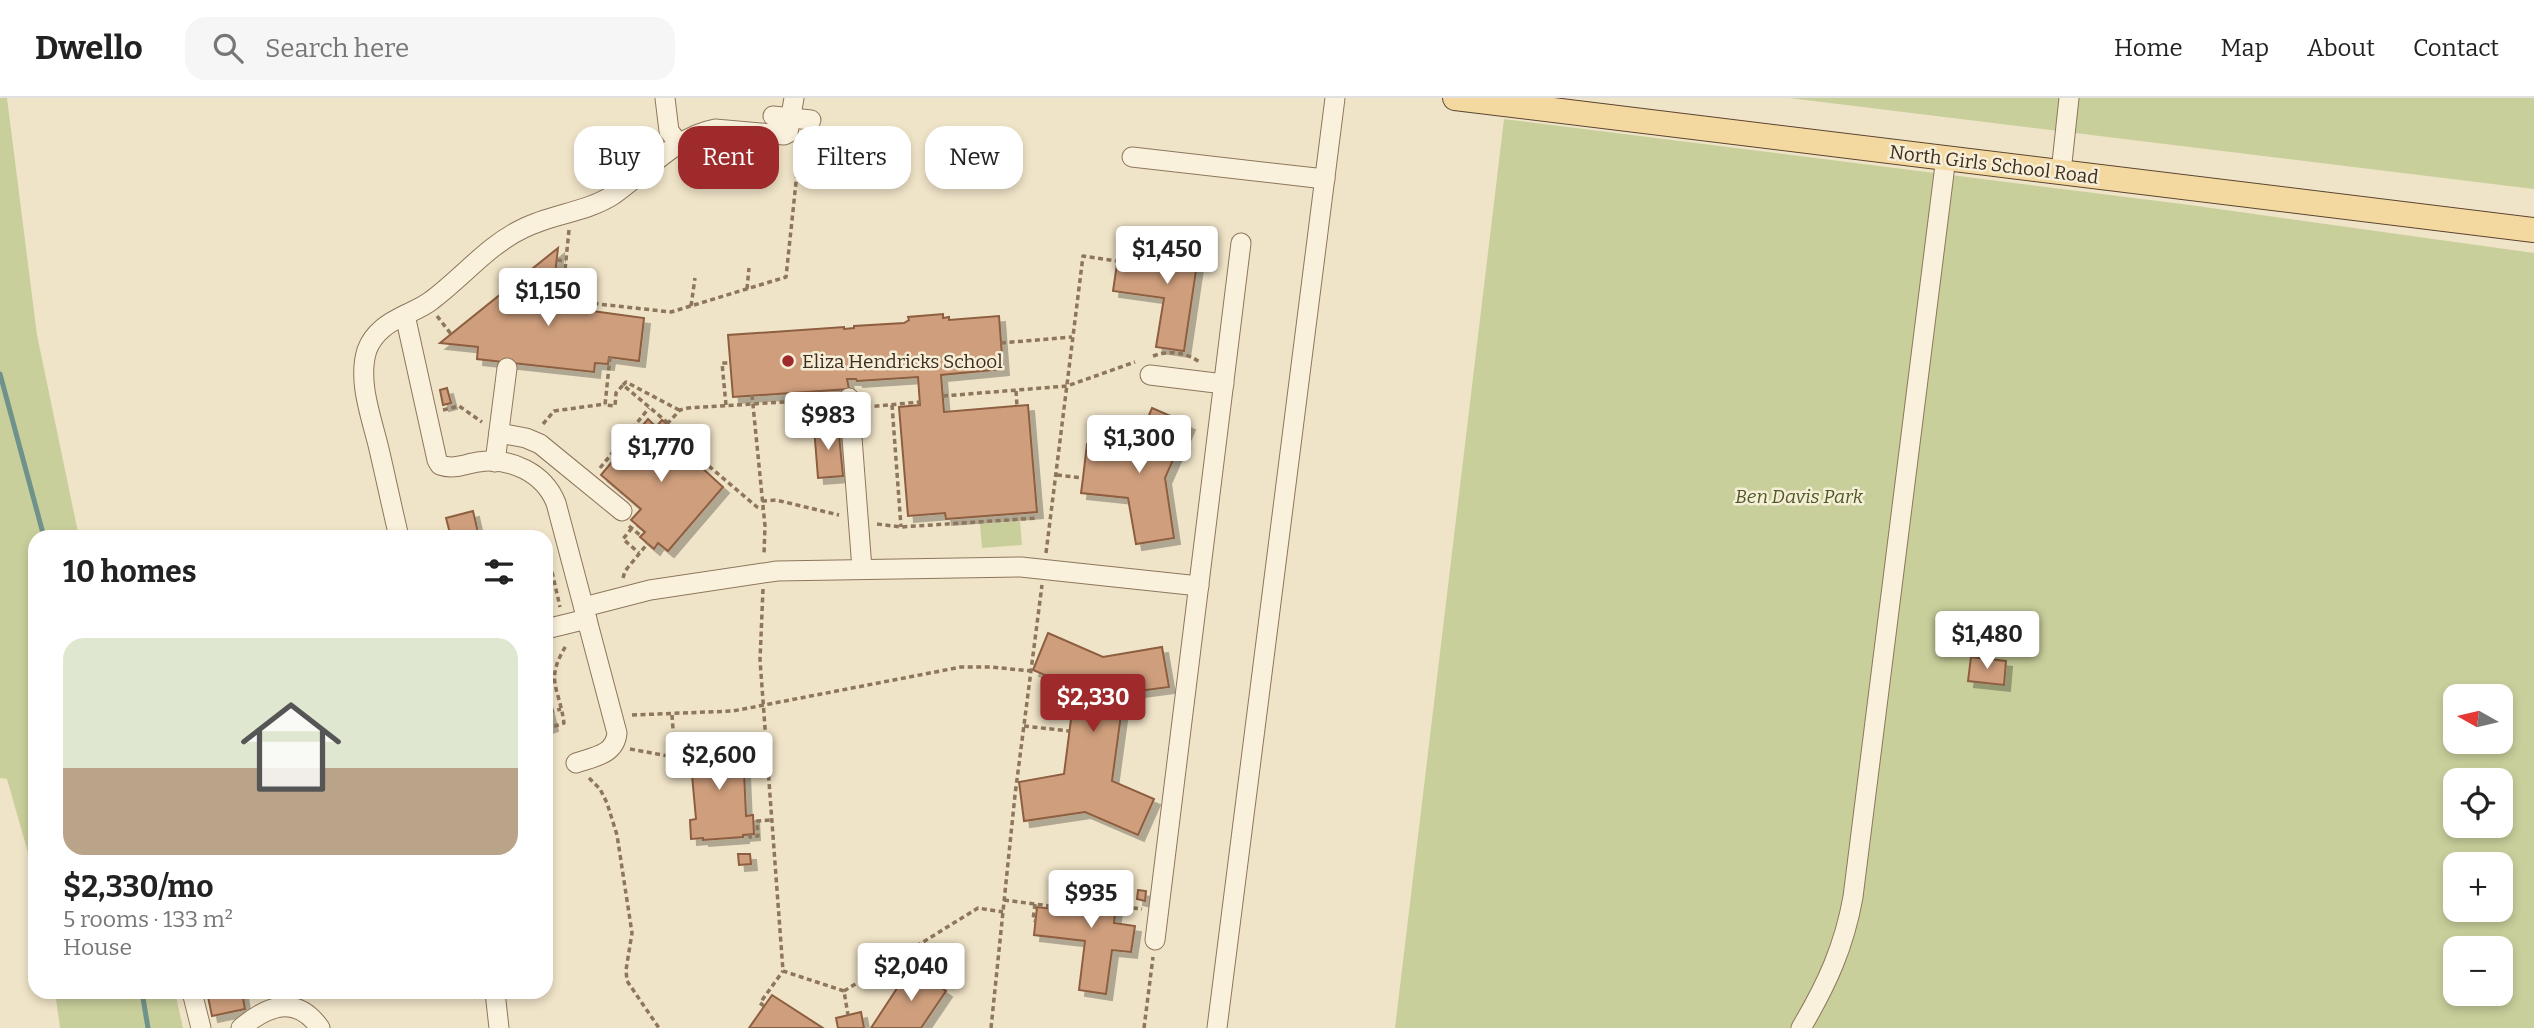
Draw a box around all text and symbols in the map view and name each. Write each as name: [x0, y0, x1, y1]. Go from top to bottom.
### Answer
search box: [185, 17, 675, 80]
text: Dwello: [35, 28, 143, 68]
icon: search: [209, 29, 247, 67]
text: Search here: [265, 33, 409, 64]
text: Home: [2114, 34, 2183, 62]
text: Map: [2221, 34, 2269, 62]
text: About: [2307, 34, 2375, 62]
text: Contact: [2413, 34, 2499, 62]
chip: Buy: [574, 126, 664, 189]
chip: Rent: [678, 126, 779, 189]
chip: Filters: [793, 126, 911, 189]
chip: New: [925, 126, 1023, 189]
street label: North Girls School Road: [1888, 140, 2100, 189]
pin: $1,450: [1110, 226, 1224, 286]
text: $1,450: [1132, 235, 1202, 263]
pin: $1,150: [491, 268, 605, 328]
text: $1,150: [515, 277, 581, 305]
place label: Eliza Hendricks School: [802, 350, 1003, 373]
marker: Eliza Hendricks School: [780, 353, 796, 369]
pin: $983: [787, 392, 869, 452]
text: $983: [801, 401, 855, 429]
pin: $1,300: [1082, 416, 1196, 475]
pin: $1,770: [604, 424, 718, 484]
text: $1,300: [1103, 424, 1175, 452]
text: $1,770: [627, 433, 695, 461]
park label: Ben Davis Park: [1735, 485, 1864, 508]
icon: filters: [480, 553, 518, 591]
text: 10 homes: [63, 554, 197, 590]
pin: $1,480: [1930, 612, 2044, 671]
text: $1,480: [1951, 620, 2023, 648]
pin: $2,330: [1036, 674, 1150, 734]
text: $2,330: [1056, 683, 1130, 711]
icon: home: [228, 684, 354, 810]
north arrow: [2443, 684, 2513, 754]
map controls: [2443, 684, 2513, 1006]
pin: $2,600: [662, 732, 776, 792]
text: $2,600: [682, 741, 756, 769]
button: locate: [2443, 768, 2513, 838]
button: +: [2443, 852, 2513, 922]
text: $2,330/mo: [63, 869, 214, 905]
pin: $935: [1050, 870, 1132, 930]
text: $935: [1065, 879, 1117, 907]
text: 5 rooms · 133 m²: [63, 905, 233, 933]
text: House: [63, 933, 132, 961]
button: −: [2443, 936, 2513, 1006]
pin: $2,040: [854, 944, 968, 1003]
text: $2,040: [874, 952, 948, 980]

